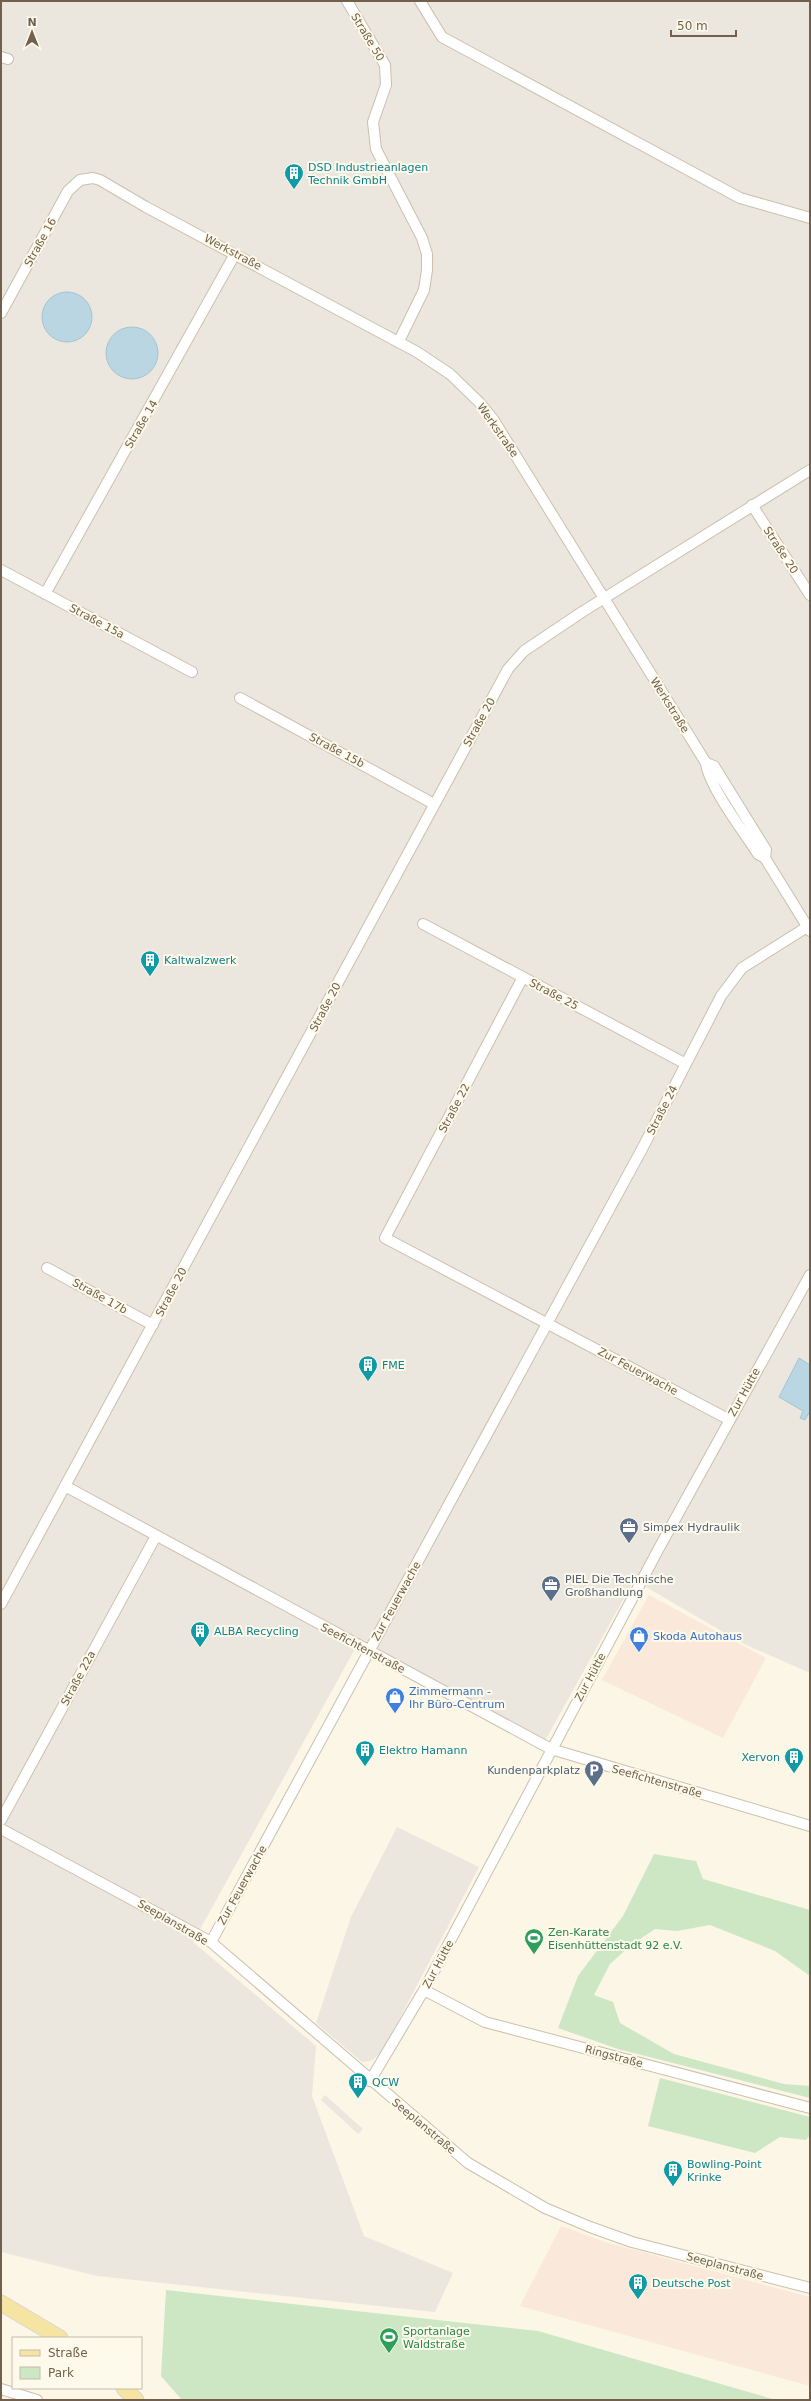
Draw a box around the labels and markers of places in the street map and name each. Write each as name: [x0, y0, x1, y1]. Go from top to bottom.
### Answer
place label: DSD Industrieanlagen Technik GmbH: [307, 161, 428, 187]
building icon: DSD Industrieanlagen Technik GmbH: [283, 162, 305, 190]
building icon: Kaltwalzwerk: [139, 949, 161, 977]
place label: Kaltwalzwerk: [164, 954, 237, 967]
building icon: FME: [357, 1354, 379, 1382]
place label: FME: [382, 1359, 405, 1372]
office icon: Simpex Hydraulik: [618, 1516, 640, 1544]
place label: Simpex Hydraulik: [643, 1521, 740, 1534]
place label: PIEL Die Technische Großhandlung: [565, 1573, 674, 1599]
office icon: PIEL Die Technische Großhandlung: [540, 1574, 562, 1602]
building icon: ALBA Recycling: [189, 1620, 211, 1648]
place label: ALBA Recycling: [214, 1625, 299, 1638]
shop icon: Skoda Autohaus: [628, 1625, 650, 1653]
place label: Skoda Autohaus: [653, 1630, 742, 1643]
place label: Zimmermann - Ihr Büro-Centrum: [409, 1685, 505, 1711]
shop icon: Zimmermann - Ihr Büro-Centrum: [384, 1686, 406, 1714]
building icon: Elektro Hamann: [354, 1739, 376, 1767]
place label: Elektro Hamann: [379, 1744, 467, 1757]
building icon: Xervon: [783, 1746, 805, 1774]
place label: Xervon: [741, 1751, 780, 1764]
parking icon: Kundenparkplatz: [583, 1759, 605, 1787]
place label: Kundenparkplatz: [487, 1764, 580, 1777]
place label: Zen-Karate Eisenhüttenstadt 92 e.V.: [548, 1926, 683, 1952]
sports icon: Zen-Karate Eisenhüttenstadt 92 e.V.: [523, 1927, 545, 1955]
building icon: QCW: [347, 2071, 369, 2099]
place label: QCW: [372, 2076, 399, 2089]
place label: Bowling-Point Krinke: [687, 2158, 762, 2184]
building icon: Bowling-Point Krinke: [662, 2159, 684, 2187]
building icon: Deutsche Post: [627, 2272, 649, 2300]
place label: Deutsche Post: [652, 2277, 731, 2290]
place label: Sportanlage Waldstraße: [403, 2325, 470, 2351]
sports icon: Sportanlage Waldstraße: [378, 2326, 400, 2354]

